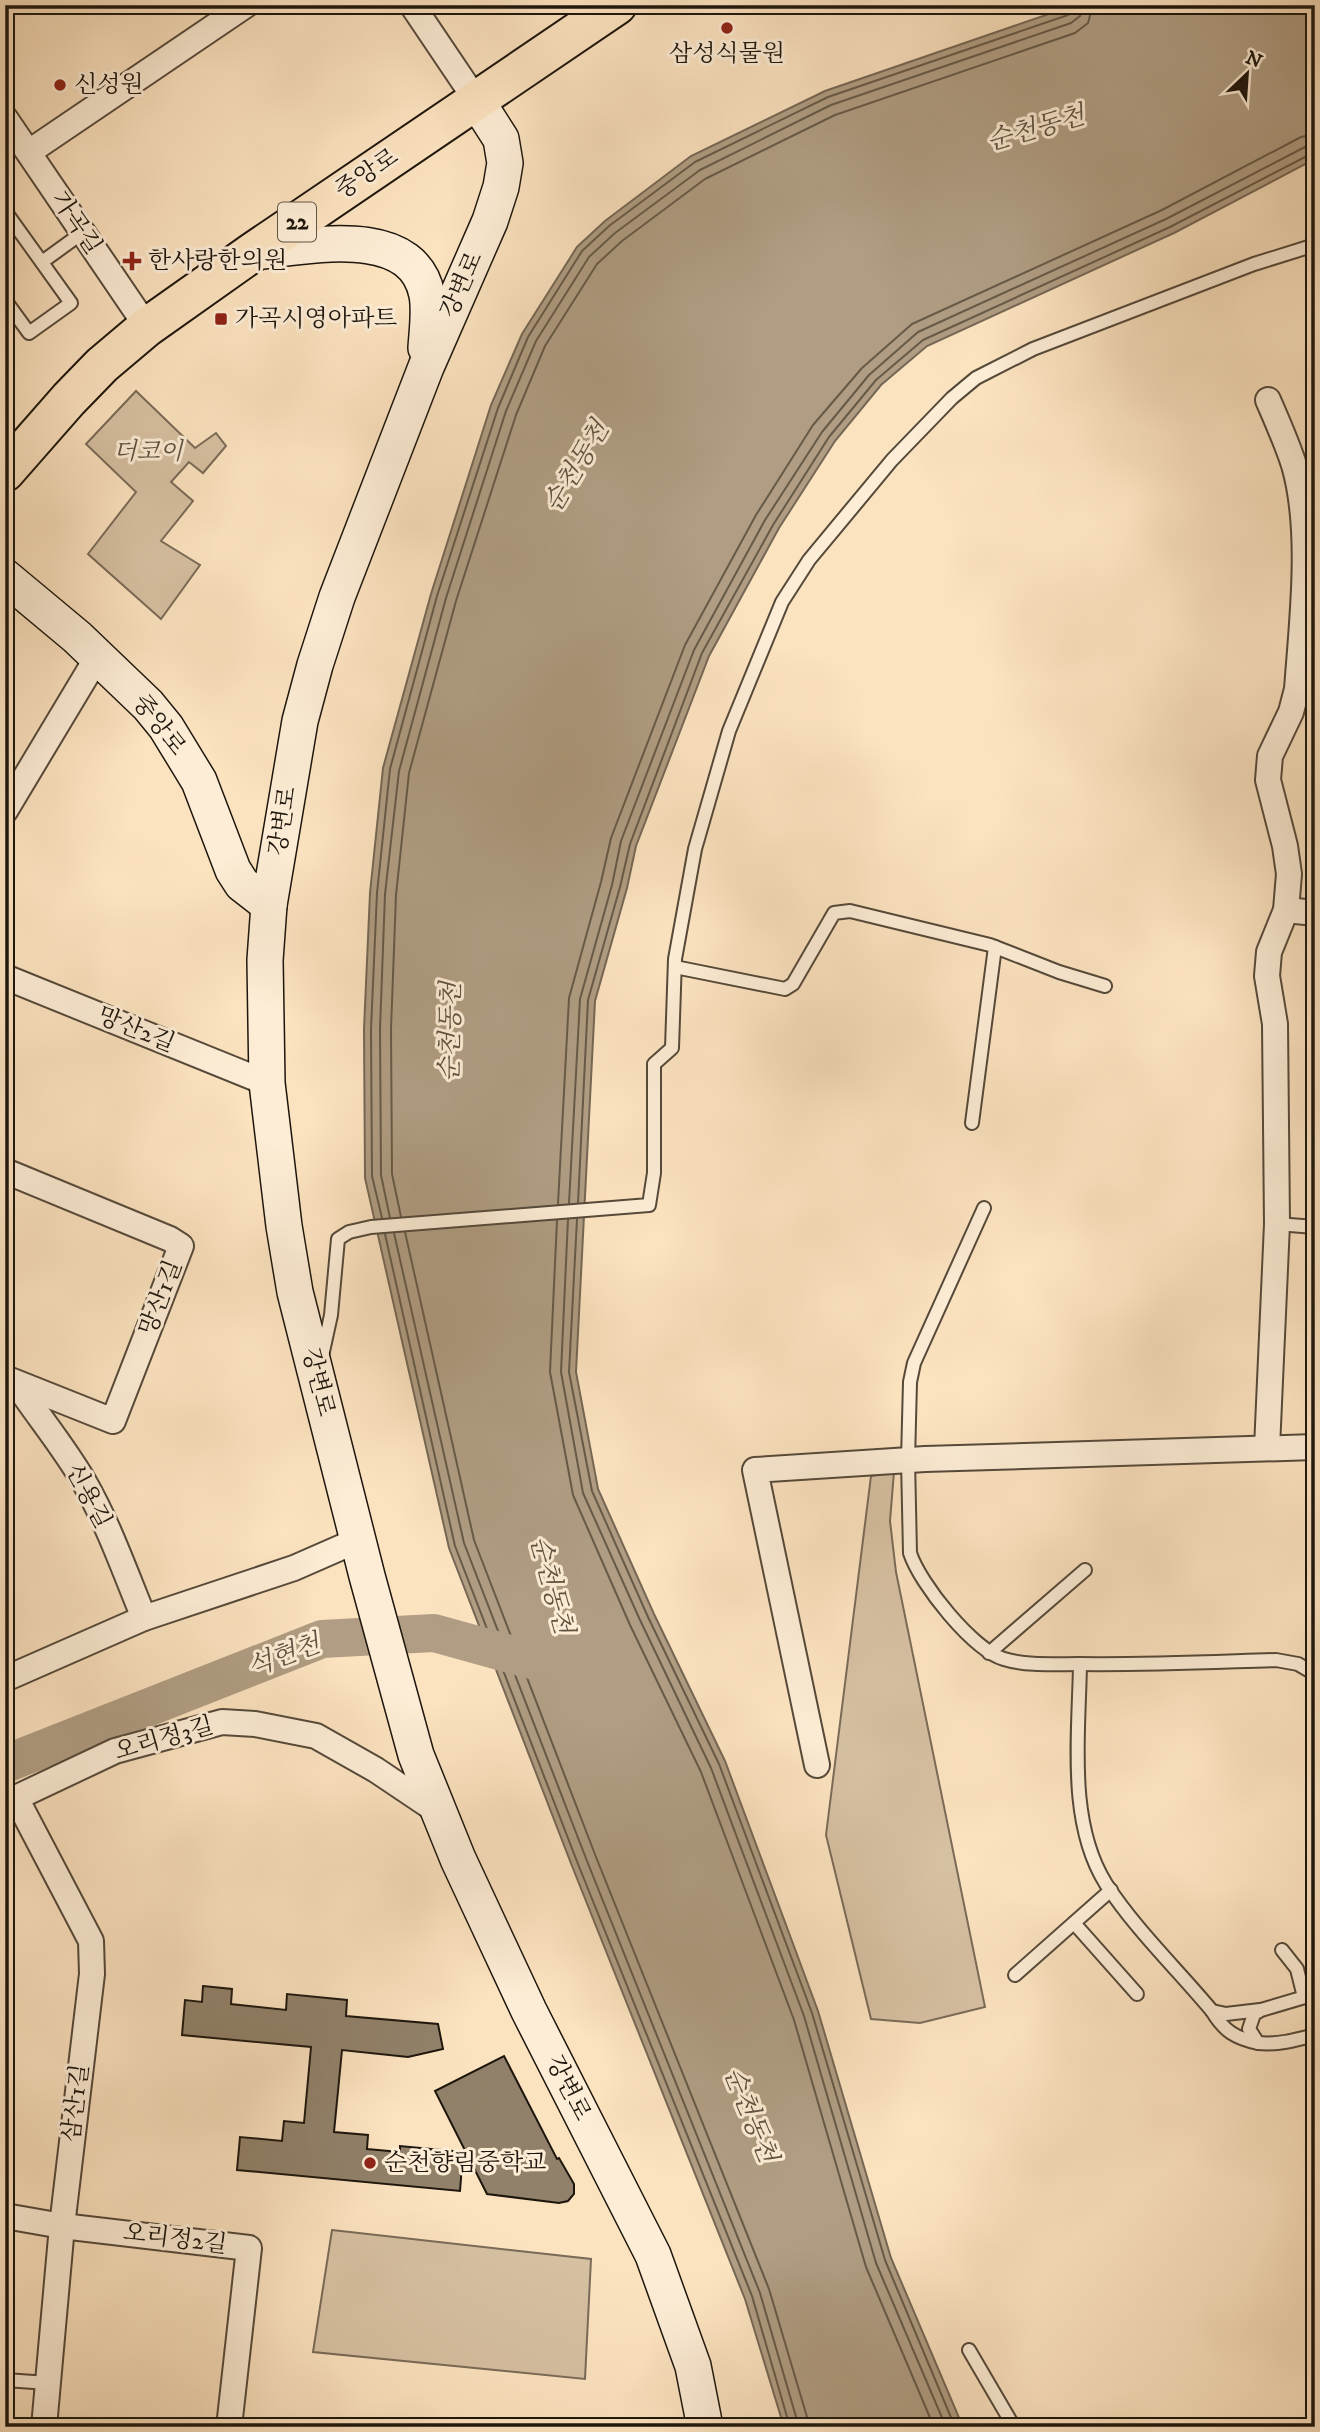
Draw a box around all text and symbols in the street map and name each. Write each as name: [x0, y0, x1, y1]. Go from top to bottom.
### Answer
marker: 삼성식물원: [719, 20, 735, 36]
north arrow: [1212, 38, 1282, 108]
place label: 삼성식물원: [669, 39, 785, 69]
text: N: [1242, 46, 1266, 74]
place label: 신성원: [74, 70, 144, 100]
marker: 신성원: [52, 77, 68, 93]
water label: 순천동천: [983, 99, 1091, 159]
street label: 중앙로: [330, 142, 404, 206]
street label: 가곡길: [44, 186, 108, 260]
road number: 22: [278, 202, 316, 242]
place label: 한사랑한의원: [148, 246, 287, 276]
street label: 강변로: [434, 247, 490, 323]
marker: 한사랑한의원: [122, 251, 142, 271]
place label: 가곡시영아파트: [235, 304, 397, 334]
marker: 가곡시영아파트: [213, 311, 229, 327]
water label: 순천동천: [537, 414, 618, 519]
park label: 더코이: [113, 437, 185, 467]
street label: 중앙로: [126, 688, 192, 762]
street label: 강변로: [263, 784, 303, 858]
water label: 순천동천: [434, 980, 468, 1083]
street label: 망산2길: [93, 1001, 179, 1059]
street label: 망산1길: [133, 1256, 189, 1340]
street label: 강변로: [295, 1345, 341, 1419]
street label: 신용길: [58, 1458, 118, 1534]
water label: 순천동천: [522, 1532, 580, 1640]
water label: 석현천: [243, 1627, 327, 1684]
street label: 오리정3길: [111, 1711, 217, 1767]
street label: 강변로: [539, 2050, 597, 2126]
street label: 삼산1길: [56, 2062, 96, 2144]
water label: 순천동천: [716, 2062, 785, 2169]
place label: 순천향림중학교: [384, 2148, 546, 2178]
marker: 순천향림중학교: [362, 2155, 378, 2171]
street label: 오리정2길: [121, 2218, 229, 2260]

